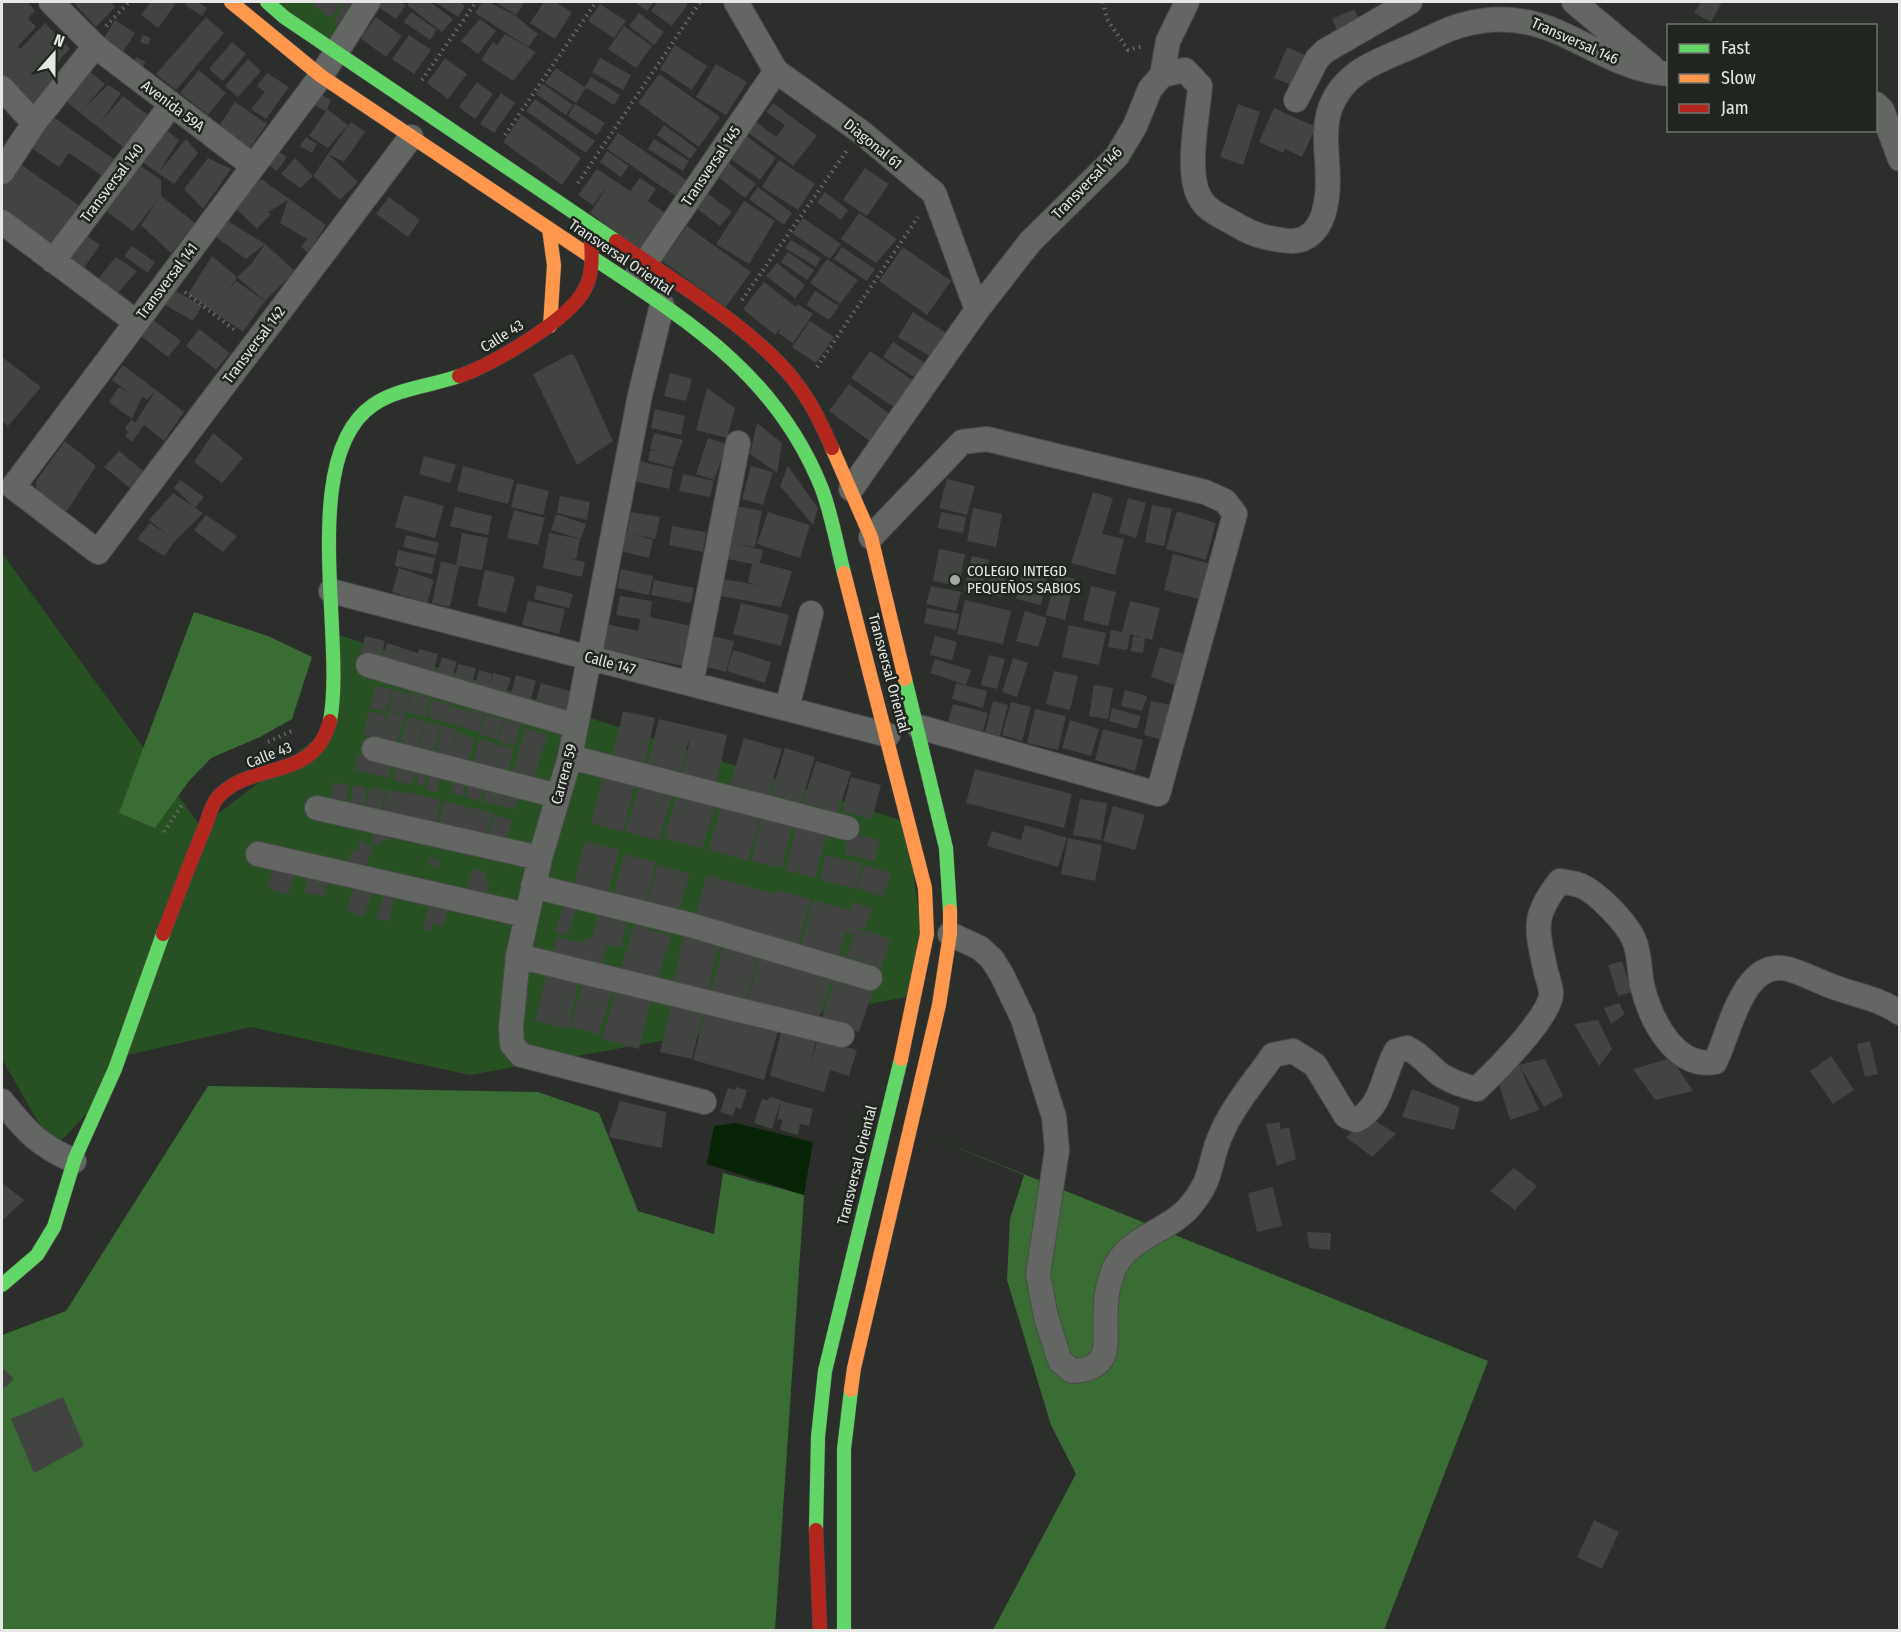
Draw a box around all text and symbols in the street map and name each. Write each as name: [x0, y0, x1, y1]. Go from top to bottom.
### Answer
street label: Transversal 146: [1529, 14, 1621, 68]
north arrow: [24, 24, 84, 84]
legend: [1667, 24, 1877, 132]
text: N: [51, 30, 67, 51]
text: Fast: [1721, 37, 1750, 59]
text: Slow: [1721, 67, 1756, 89]
street label: Avenida 59A: [138, 76, 208, 136]
text: Jam: [1721, 97, 1749, 119]
street label: Diagonal 61: [840, 115, 906, 173]
street label: Transversal 145: [678, 122, 744, 209]
street label: Transversal 140: [77, 140, 147, 226]
street label: Transversal 146: [1048, 143, 1126, 223]
street label: Transversal Oriental: [565, 215, 677, 299]
street label: Transversal 141: [132, 239, 202, 323]
street label: Transversal 142: [219, 302, 289, 387]
street label: Calle 43: [477, 316, 527, 356]
place label: COLEGIO INTEGD PEQUEÑOS SABIOS: [967, 562, 1081, 597]
marker: COLEGIO INTEGD PEQUEÑOS SABIOS: [948, 573, 962, 587]
street label: Transversal Oriental: [864, 612, 914, 735]
street label: Calle 147: [582, 648, 638, 678]
street label: Calle 43: [244, 738, 295, 772]
street label: Carrera 59: [547, 742, 581, 806]
street label: Transversal Oriental: [833, 1103, 881, 1227]

